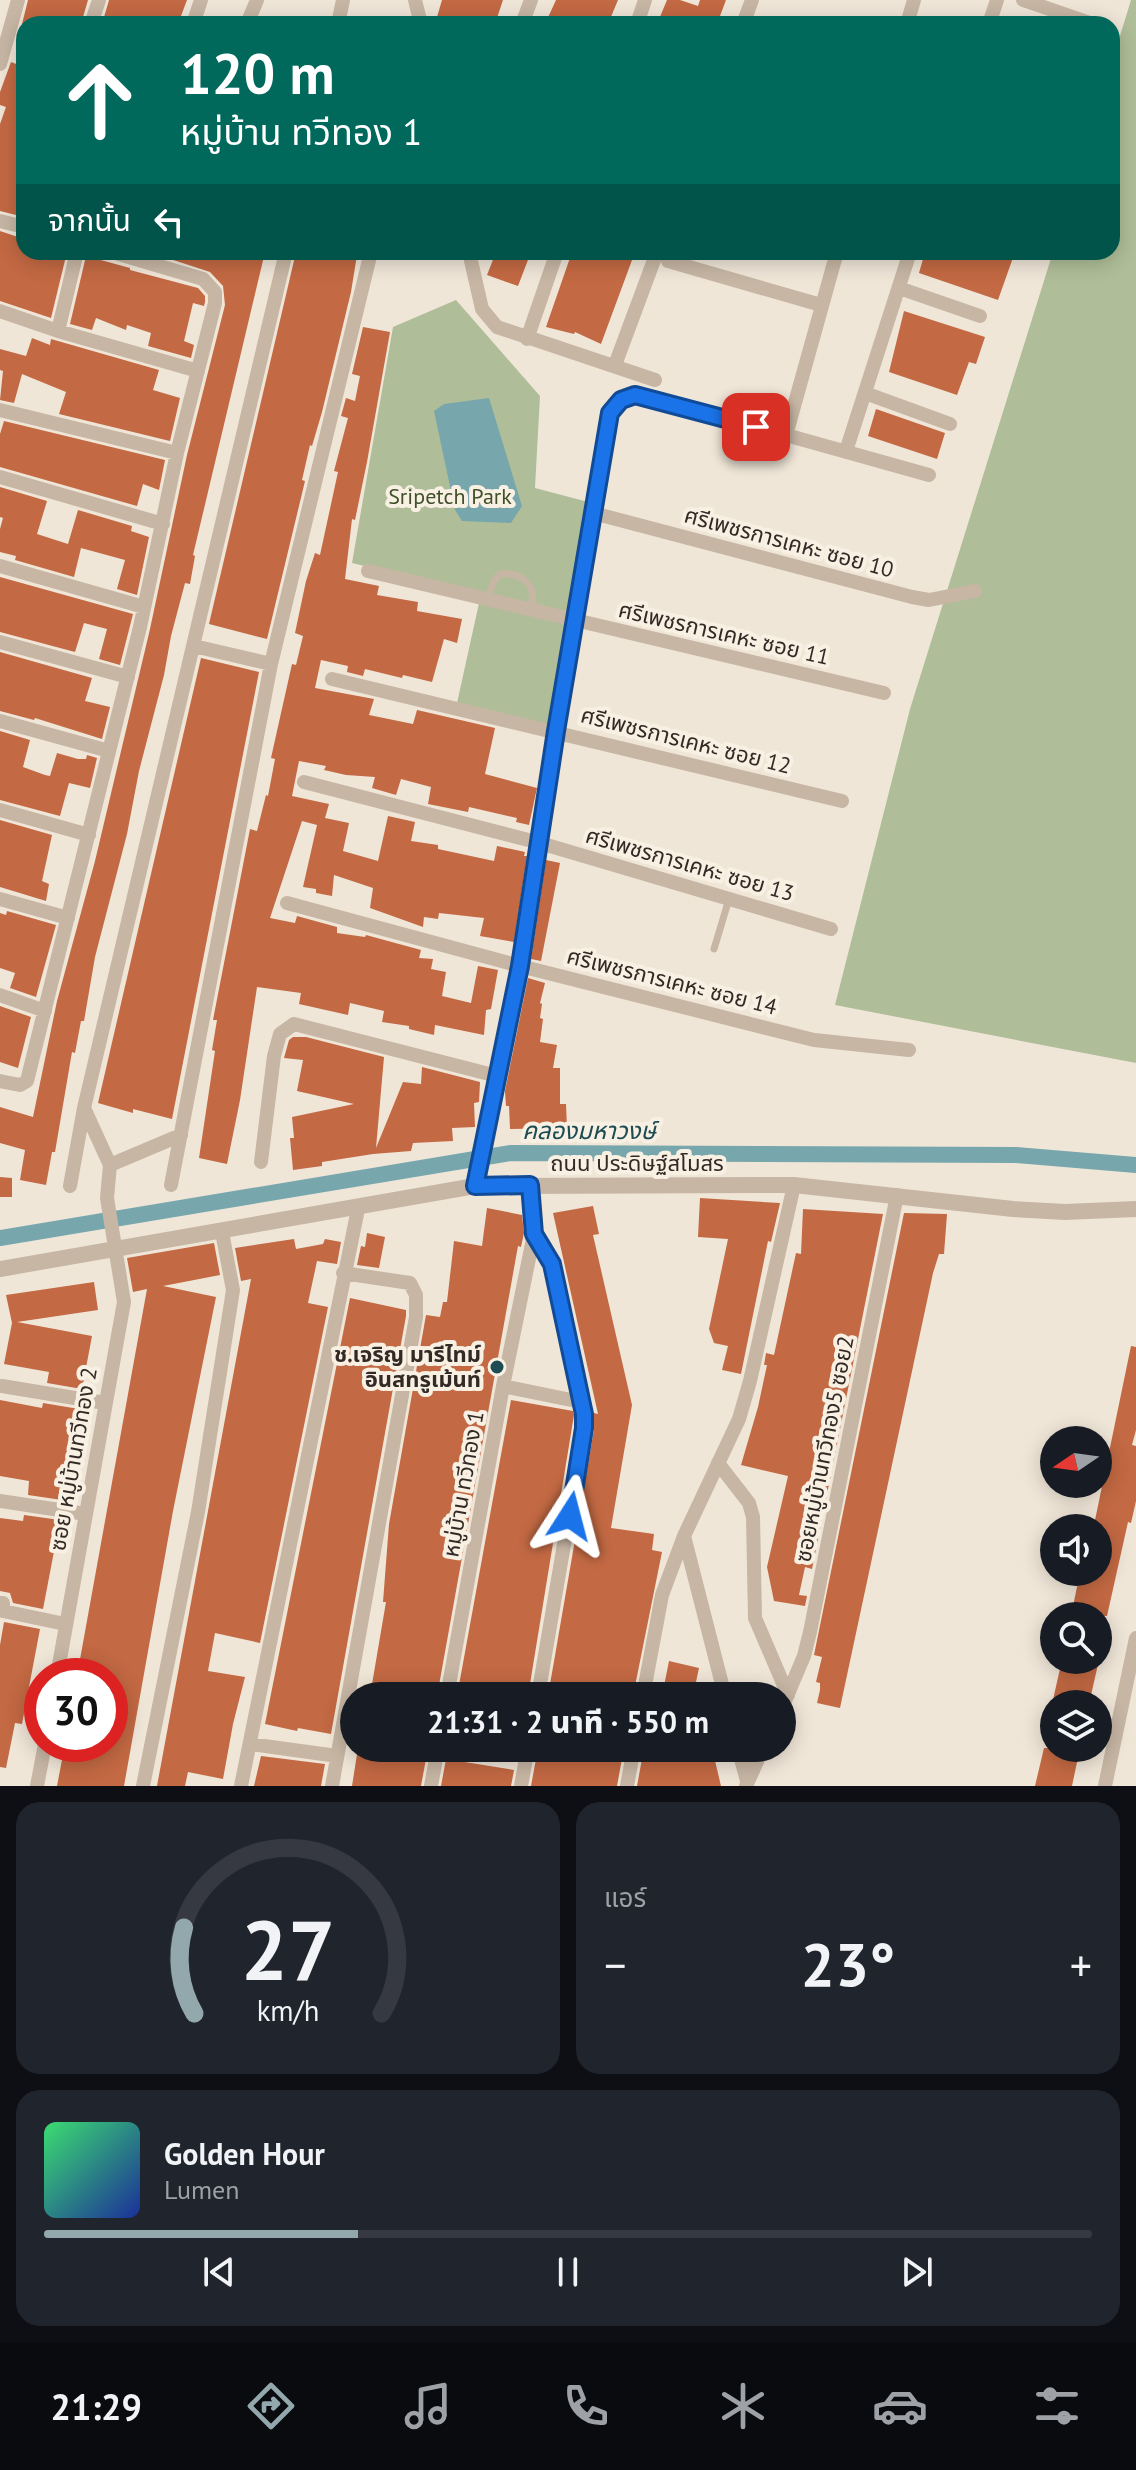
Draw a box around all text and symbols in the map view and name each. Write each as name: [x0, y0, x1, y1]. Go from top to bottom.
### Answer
text: 120 m: [180, 37, 335, 109]
icon: ahead: [48, 48, 152, 152]
text: หมู่บ้าน ทวีทอง 1: [180, 108, 422, 155]
text: จากนั้น: [48, 200, 131, 239]
icon: left: [147, 200, 191, 244]
pin: [722, 393, 790, 461]
icon: arrive: [734, 405, 778, 449]
park label: Sripetch Park: [388, 482, 512, 510]
street label: ศรีเพชรการเคหะ ซอย 10: [681, 501, 897, 583]
street label: ศรีเพชรการเคหะ ซอย 11: [616, 595, 832, 671]
street label: ศรีเพชรการเคหะ ซอย 12: [578, 700, 794, 780]
street label: ศรีเพชรการเคหะ ซอย 13: [583, 821, 797, 907]
street label: ศรีเพชรการเคหะ ซอย 14: [564, 941, 780, 1021]
water label: คลองมหาวงษ์: [522, 1115, 660, 1146]
street label: ถนน ประดิษฐ์สโมสร: [550, 1149, 724, 1177]
street label: ซอยหมู่บ้านทวีทอง5 ซอย2: [788, 1333, 860, 1565]
place label: ช.เจริญ มารีไทม์ อินสทรูเม้นท์: [334, 1340, 481, 1393]
marker: ช.เจริญ มารีไทม์ อินสทรูเม้นท์: [488, 1358, 506, 1376]
street label: ซอย หมู่บ้านทวีทอง 2: [43, 1365, 103, 1553]
street label: หมู่บ้าน ทวีทอง 1: [436, 1409, 490, 1559]
north arrow: [1040, 1426, 1112, 1498]
map controls: [1040, 1426, 1112, 1762]
position arrow: [528, 1474, 612, 1558]
button: sound: [1040, 1514, 1112, 1586]
button: search: [1040, 1602, 1112, 1674]
speed limit sign: 30: [24, 1658, 128, 1762]
button: layers: [1040, 1690, 1112, 1762]
text: 21:31 · 2 นาที · 550 m: [427, 1702, 709, 1741]
text: แอร์: [604, 1881, 646, 1914]
text: 27: [241, 1895, 335, 2003]
text: 23°: [801, 1925, 895, 2003]
text: −: [604, 1936, 626, 1993]
text: +: [1070, 1936, 1092, 1993]
text: km/h: [257, 1992, 319, 2029]
text: Golden Hour: [164, 2134, 325, 2173]
text: Lumen: [164, 2173, 239, 2206]
icon: previous: [197, 2250, 241, 2294]
icon: pause: [546, 2250, 590, 2294]
icon: next: [895, 2250, 939, 2294]
icon: directions: [243, 2378, 299, 2434]
icon: music: [400, 2378, 456, 2434]
icon: phone: [558, 2378, 614, 2434]
icon: climate: [715, 2378, 771, 2434]
icon: car: [872, 2378, 928, 2434]
icon: filters: [1029, 2378, 1085, 2434]
text: 21:29: [51, 2383, 142, 2430]

